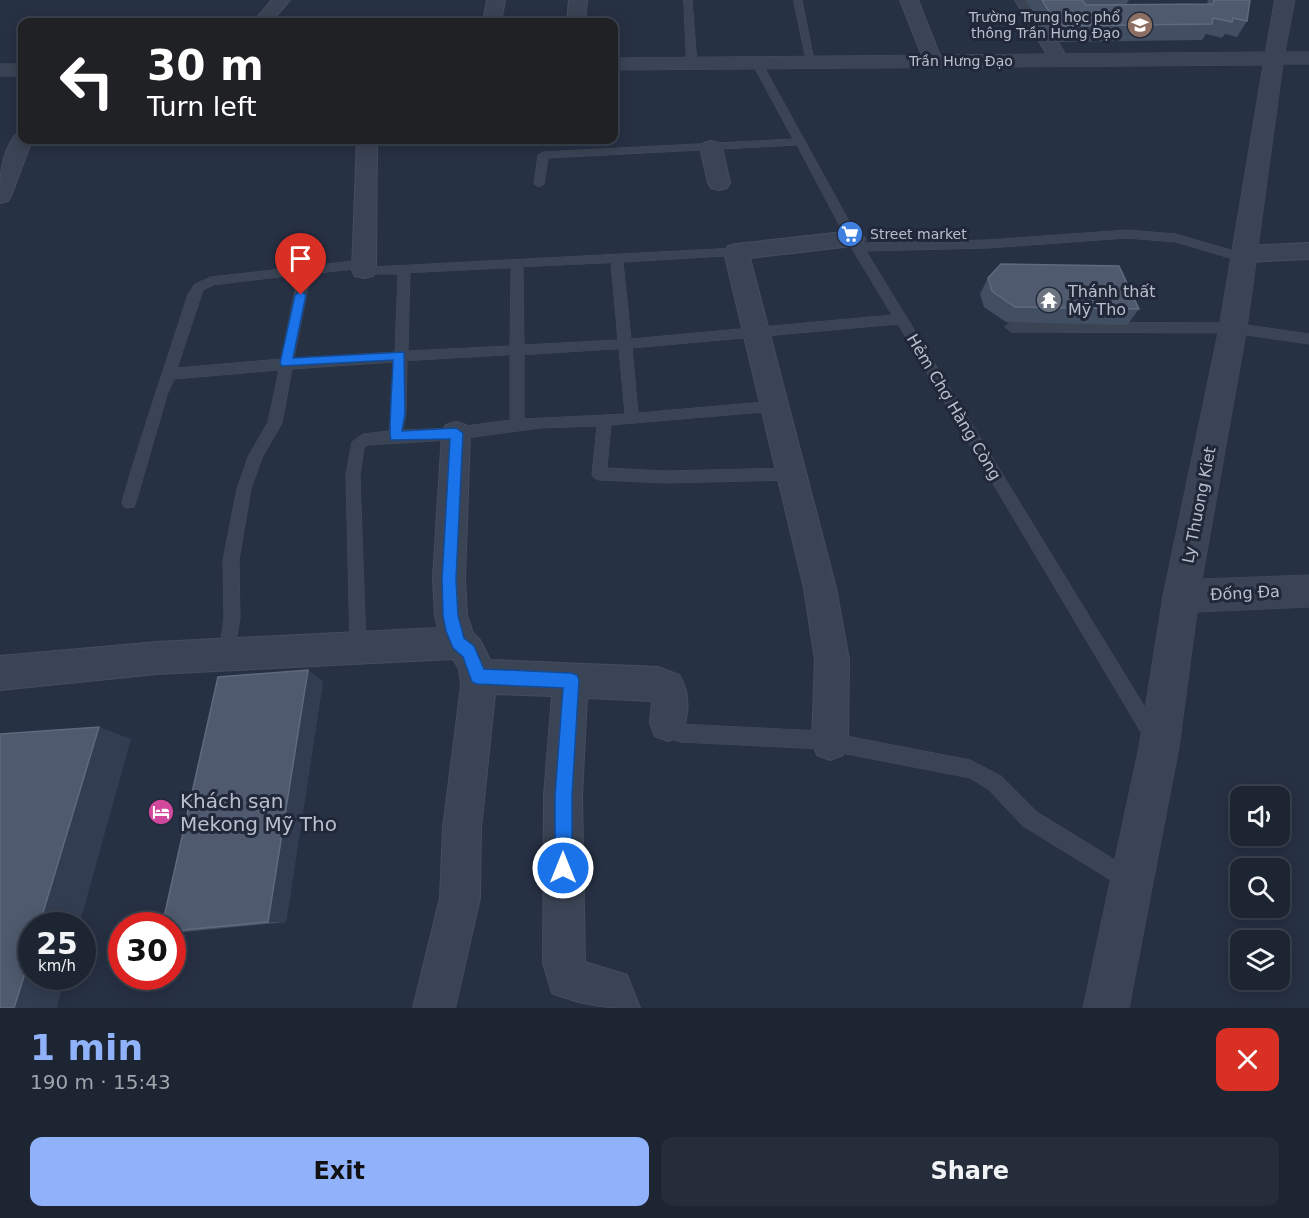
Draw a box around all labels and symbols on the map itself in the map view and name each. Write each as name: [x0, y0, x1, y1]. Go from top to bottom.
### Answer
place label: Trường Trung học phổ thông Trần Hưng Đạo: [968, 9, 1120, 41]
school or university icon: Trường Trung học phổ thông Trần Hưng Đạo: [1125, 10, 1155, 40]
street label: Trần Hưng Đạo: [908, 53, 1013, 69]
supermarket icon: Street market: [835, 219, 865, 249]
place label: Street market: [870, 226, 967, 242]
pin: [275, 233, 326, 295]
place label: Thánh thất Mỹ Tho: [1067, 282, 1156, 319]
temple icon: Thánh thất Mỹ Tho: [1034, 285, 1064, 315]
street label: Hẻm Chợ Hàng Còng: [903, 330, 1005, 484]
street label: Ly Thuong Kiet: [1178, 445, 1220, 565]
street label: Đống Đa: [1210, 582, 1280, 604]
place label: Khách sạn Mekong Mỹ Tho: [180, 789, 337, 836]
hotel icon: Khách sạn Mekong Mỹ Tho: [146, 797, 176, 827]
position arrow: [531, 836, 595, 900]
speed limit sign: 30: [108, 912, 186, 990]

